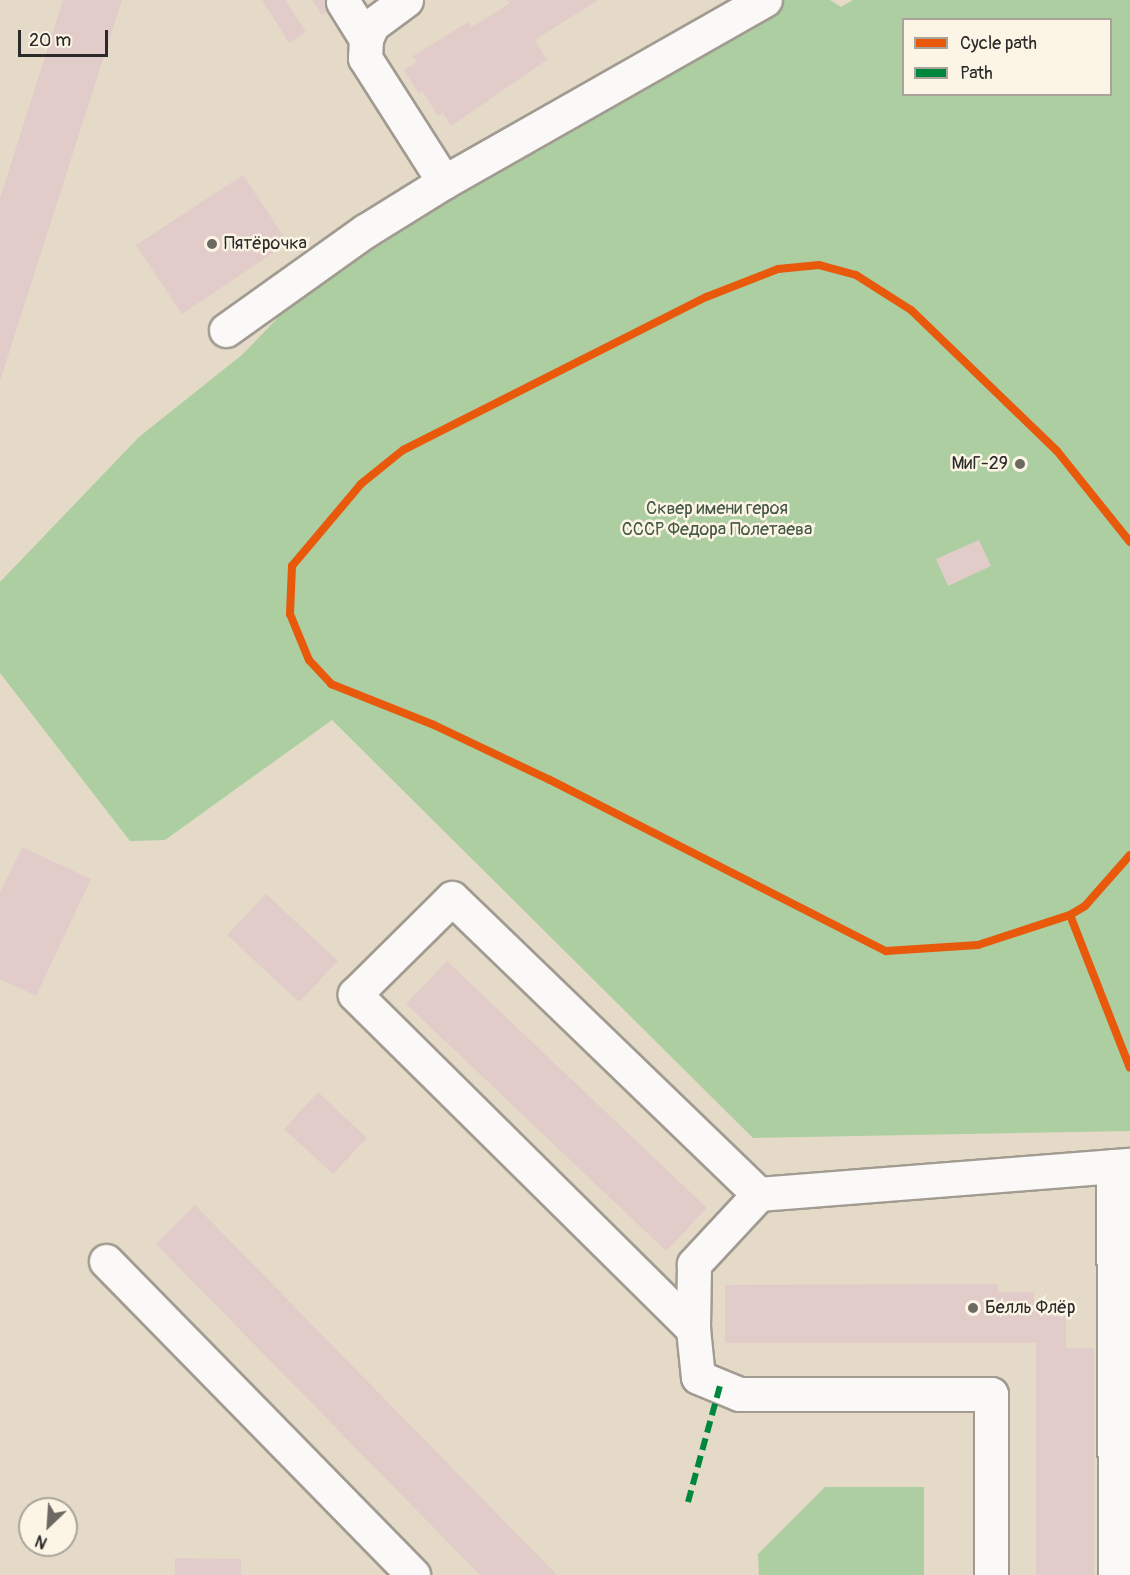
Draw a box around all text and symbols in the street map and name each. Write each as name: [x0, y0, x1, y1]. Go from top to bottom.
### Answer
scale bar: [21, 18, 111, 56]
legend: [902, 18, 1112, 96]
text: 20 m: [29, 29, 71, 52]
text: Cycle path: [960, 32, 1037, 55]
text: Path: [960, 62, 993, 85]
place label: Пятёрочка: [224, 233, 307, 255]
marker: Пятёрочка: [205, 237, 219, 251]
place label: МиГ-29: [951, 453, 1008, 475]
marker: МиГ-29: [1013, 457, 1027, 471]
park label: Сквер имени героя СССР Федора Полетаева: [622, 499, 812, 542]
place label: Белль Флёр: [985, 1297, 1076, 1319]
marker: Белль Флёр: [966, 1301, 980, 1315]
north arrow: [18, 1497, 78, 1557]
text: N: [32, 1530, 50, 1553]

